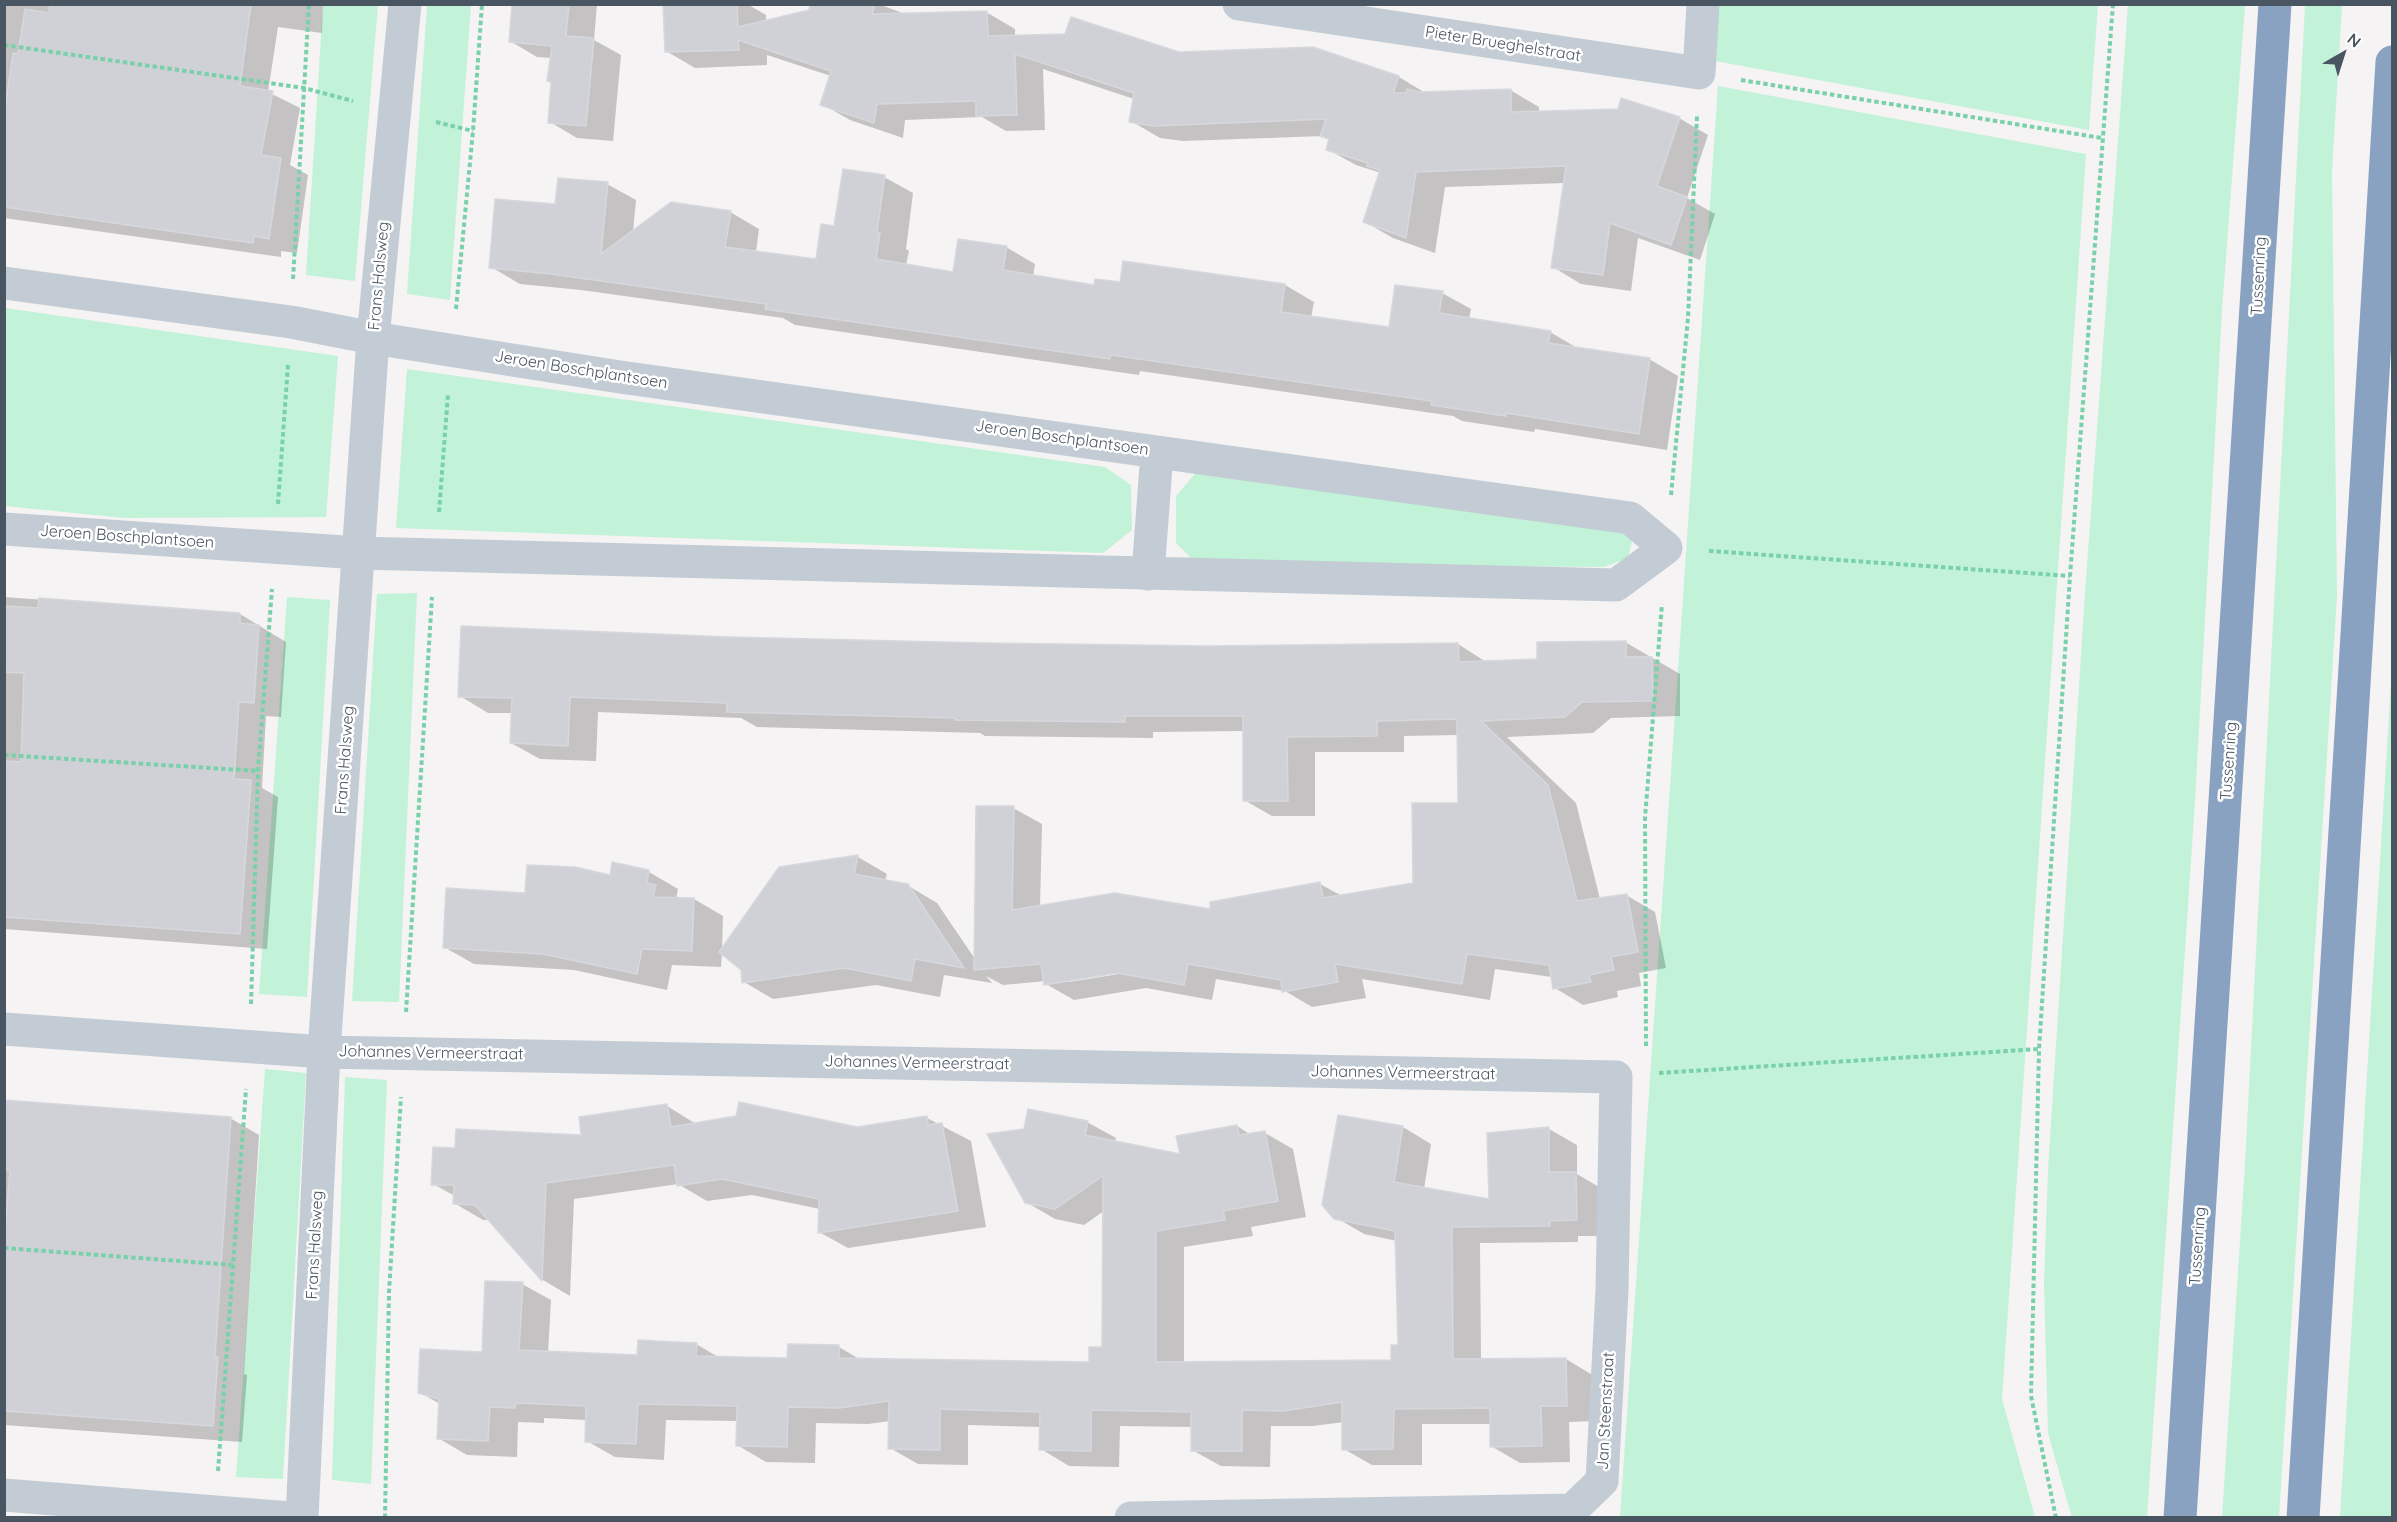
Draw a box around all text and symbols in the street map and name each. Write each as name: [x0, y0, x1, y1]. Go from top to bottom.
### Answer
street label: Pieter Brueghelstraat: [1424, 22, 1582, 66]
north arrow: [2313, 24, 2373, 84]
text: N: [2343, 29, 2365, 51]
street label: Frans Halsweg: [365, 221, 393, 331]
street label: Tussenring: [2247, 236, 2271, 316]
street label: Jeroen Boschplantsoen: [493, 347, 669, 393]
street label: Jeroen Boschplantsoen: [974, 416, 1150, 460]
street label: Jeroen Boschplantsoen: [39, 521, 215, 553]
street label: Frans Halsweg: [332, 705, 358, 815]
street label: Tussenring: [2217, 721, 2241, 801]
street label: Johannes Vermeerstraat: [338, 1042, 524, 1064]
street label: Johannes Vermeerstraat: [824, 1052, 1010, 1074]
street label: Johannes Vermeerstraat: [1310, 1062, 1496, 1084]
street label: Frans Halsweg: [303, 1190, 327, 1300]
street label: Tussenring: [2186, 1206, 2210, 1286]
street label: Jan Steenstraat: [1593, 1352, 1619, 1470]

